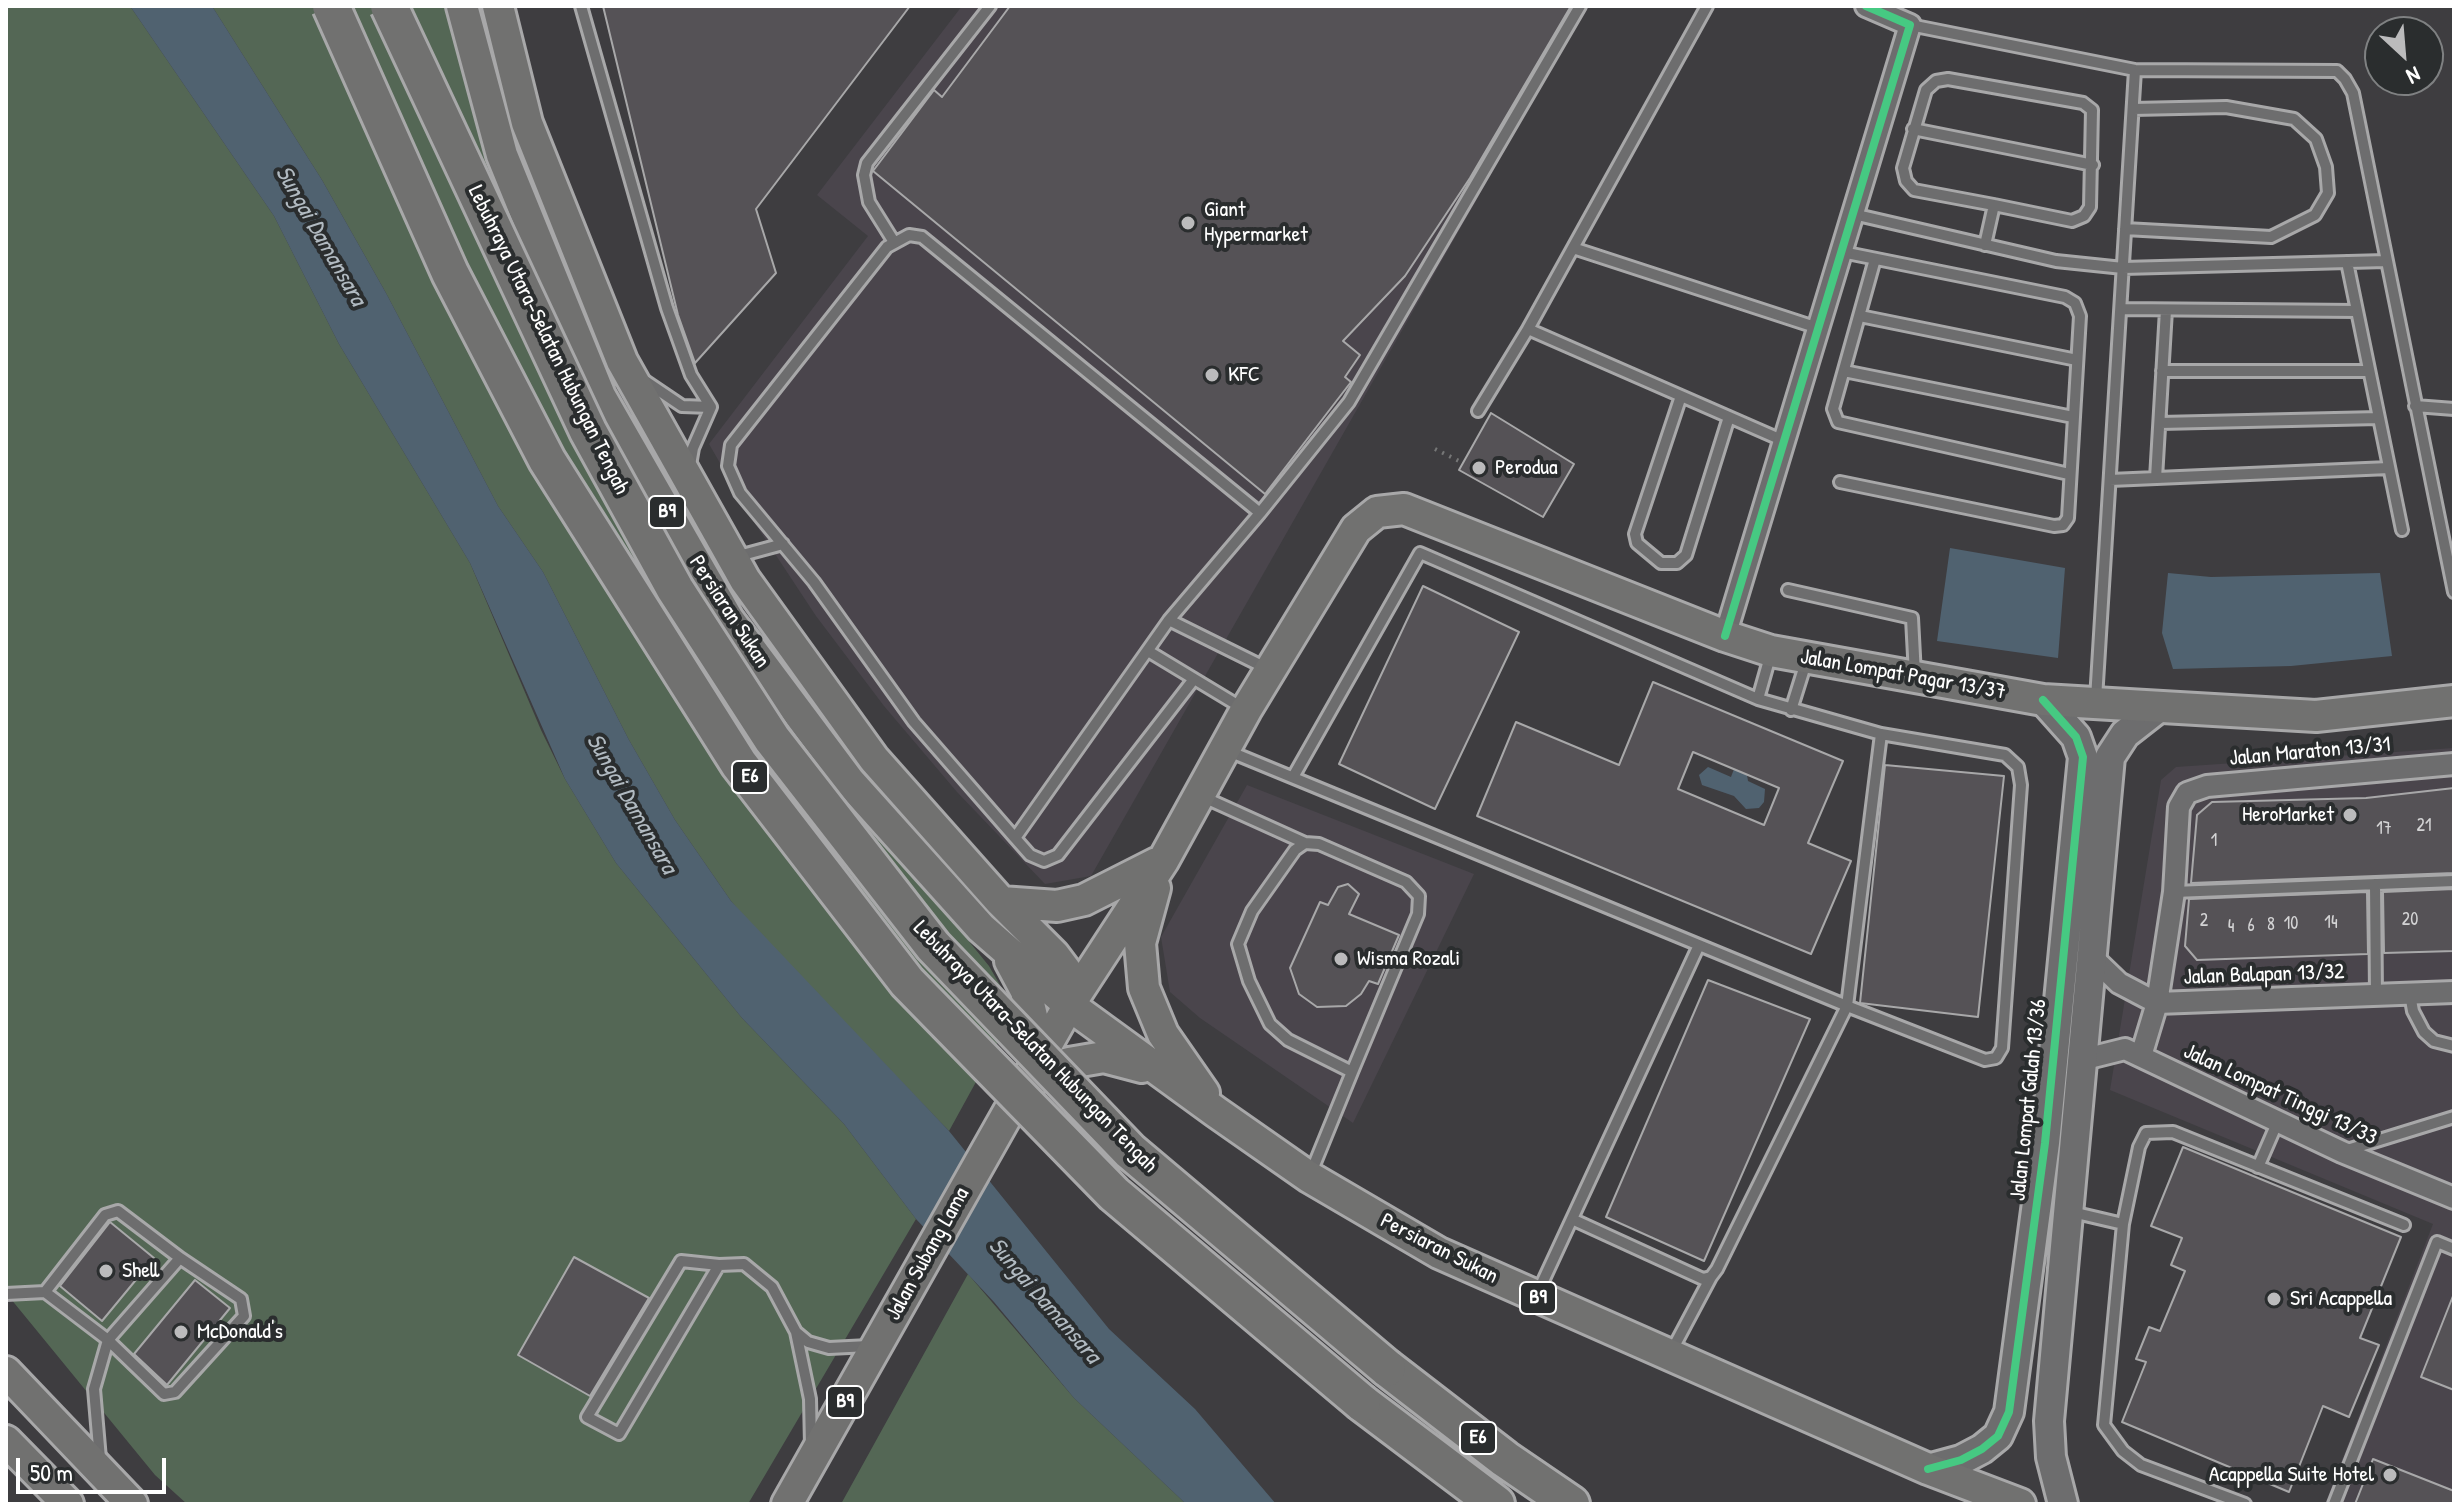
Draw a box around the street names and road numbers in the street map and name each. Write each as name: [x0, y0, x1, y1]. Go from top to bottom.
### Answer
street label: Lebuhraya Utara–Selatan Hubungan Tengah: [462, 181, 634, 499]
road number: B9: [649, 496, 685, 528]
street label: Persiaran Sukan: [683, 551, 775, 673]
street label: Jalan Lompat Pagar 13/37: [1798, 644, 2008, 706]
street label: Jalan Maraton 13/31: [2228, 732, 2392, 772]
road number: E6: [732, 761, 768, 793]
street label: Lebuhraya Utara–Selatan Hubungan Tengah: [907, 915, 1163, 1179]
street label: Jalan Balapan 13/32: [2183, 959, 2345, 991]
street label: Jalan Lompat Galah 13/36: [2005, 998, 2053, 1202]
street label: Jalan Lompat Tinggi 13/33: [2179, 1039, 2381, 1151]
street label: Jalan Subang Lama: [881, 1183, 975, 1325]
street label: Persiaran Sukan: [1376, 1208, 1502, 1290]
road number: B9: [1520, 1282, 1556, 1314]
road number: B9: [827, 1386, 863, 1418]
road number: E6: [1460, 1422, 1496, 1454]

